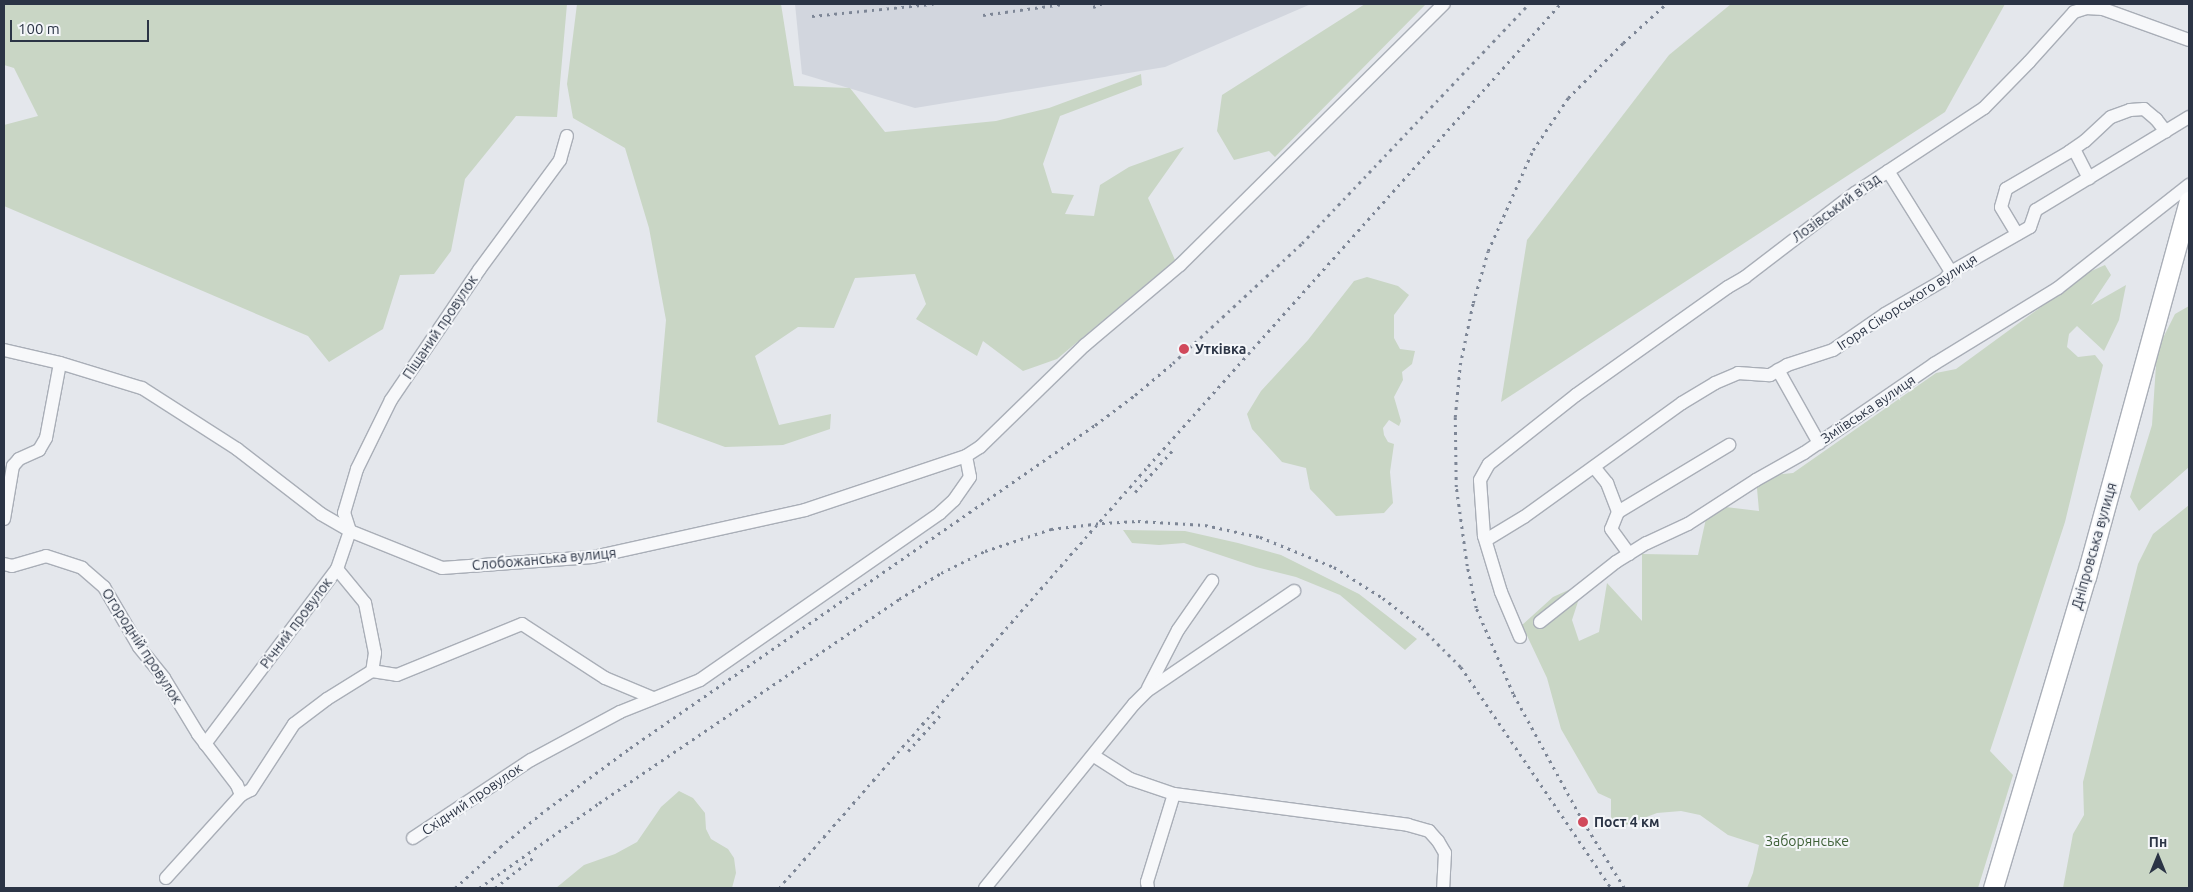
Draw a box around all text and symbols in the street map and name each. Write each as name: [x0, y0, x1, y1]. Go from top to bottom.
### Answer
scale bar: [12, 10, 151, 42]
text: 100 m: [18, 20, 60, 37]
street label: Лозівський в'їзд: [1788, 170, 1884, 246]
street label: Ігоря Сікорського вулиця: [1834, 250, 1980, 354]
street label: Піщаний провулок: [399, 272, 481, 382]
place label: Уткiвка: [1195, 341, 1246, 357]
marker: Уткiвка: [1177, 342, 1191, 356]
street label: Зміївська вулиця: [1818, 371, 1918, 447]
street label: Дніпровська вулиця: [2068, 481, 2120, 611]
street label: Слобожанська вулиця: [471, 544, 617, 574]
street label: Річний провулок: [256, 574, 336, 672]
street label: Огородній провулок: [98, 585, 186, 707]
street label: Східний провулок: [419, 759, 525, 839]
place label: Пост 4 км: [1594, 814, 1660, 830]
marker: Пост 4 км: [1576, 815, 1590, 829]
north arrow: [2133, 832, 2183, 882]
park label: Заборянське: [1765, 833, 1849, 849]
text: Пн: [2149, 834, 2167, 850]

